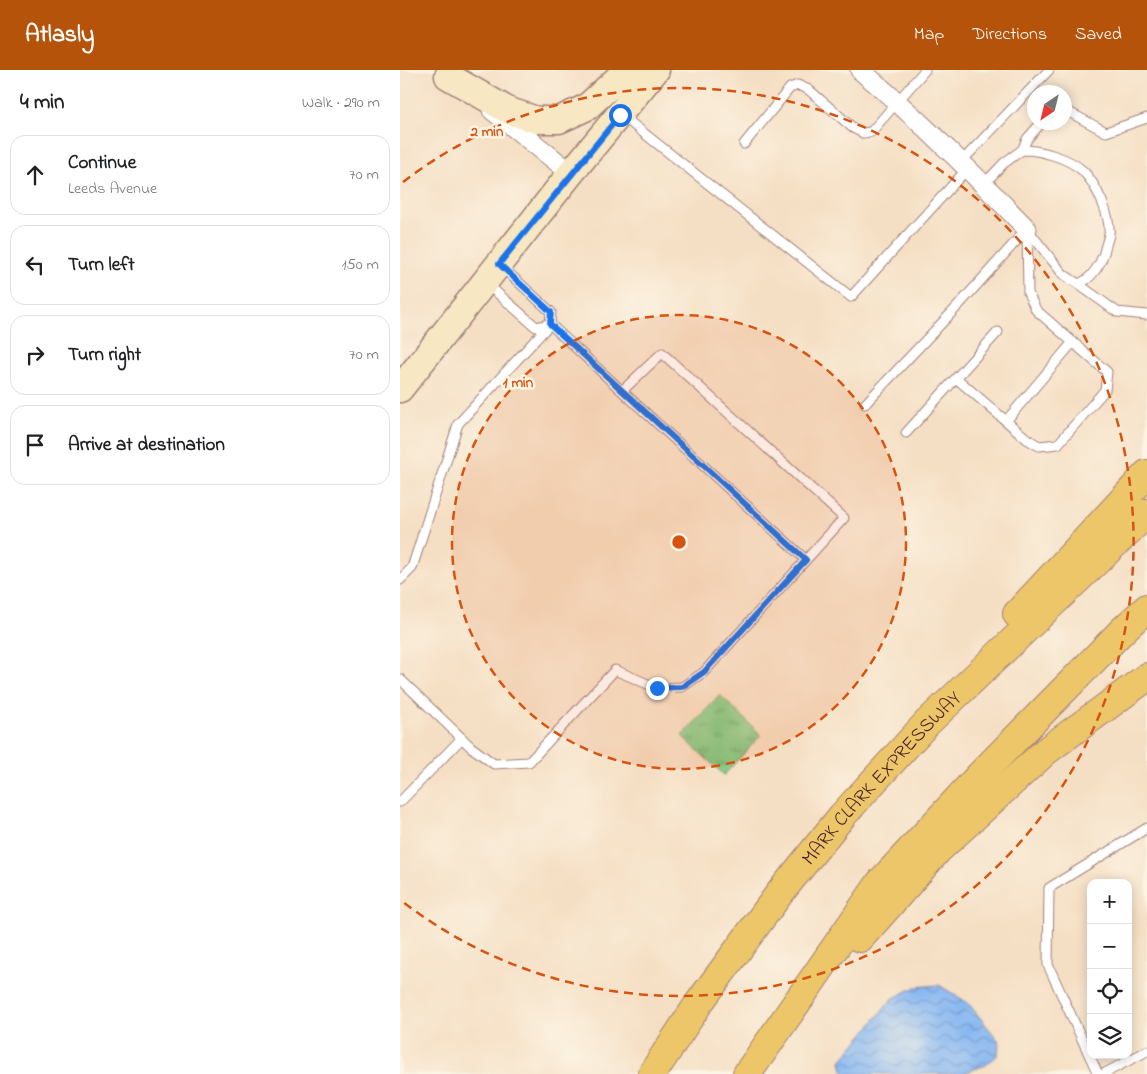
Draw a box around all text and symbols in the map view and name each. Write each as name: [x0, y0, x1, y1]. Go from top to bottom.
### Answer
text: Atlasly: [25, 18, 94, 53]
text: Map: [914, 22, 944, 48]
text: Directions: [972, 22, 1047, 48]
text: Saved: [1075, 22, 1122, 48]
north arrow: [1027, 85, 1072, 130]
text: 4 min: [20, 88, 64, 118]
text: Walk · 290 m: [302, 91, 380, 115]
route start: [609, 104, 632, 127]
text: 2 min: [470, 121, 504, 143]
text: Continue: [68, 150, 136, 177]
icon: ahead: [21, 161, 49, 189]
text: 70 m: [349, 163, 379, 187]
text: Leeds Avenue: [68, 177, 157, 201]
icon: left: [21, 251, 49, 279]
text: Turn left: [68, 252, 135, 279]
text: 150 m: [341, 253, 379, 277]
icon: right: [21, 341, 49, 369]
text: Turn right: [68, 342, 141, 369]
text: 70 m: [349, 343, 379, 367]
text: 1 min: [503, 372, 534, 394]
icon: arrive: [21, 431, 49, 459]
text: Arrive at destination: [68, 432, 225, 459]
centre of rings: [670, 533, 688, 551]
route end: [646, 677, 669, 700]
street label: MARK CLARK EXPRESSWAY: [796, 686, 969, 873]
map controls: [1087, 879, 1132, 1059]
button: +: [1087, 879, 1132, 924]
button: −: [1087, 924, 1132, 969]
button: locate: [1087, 969, 1132, 1014]
button: layers: [1087, 1014, 1132, 1059]

